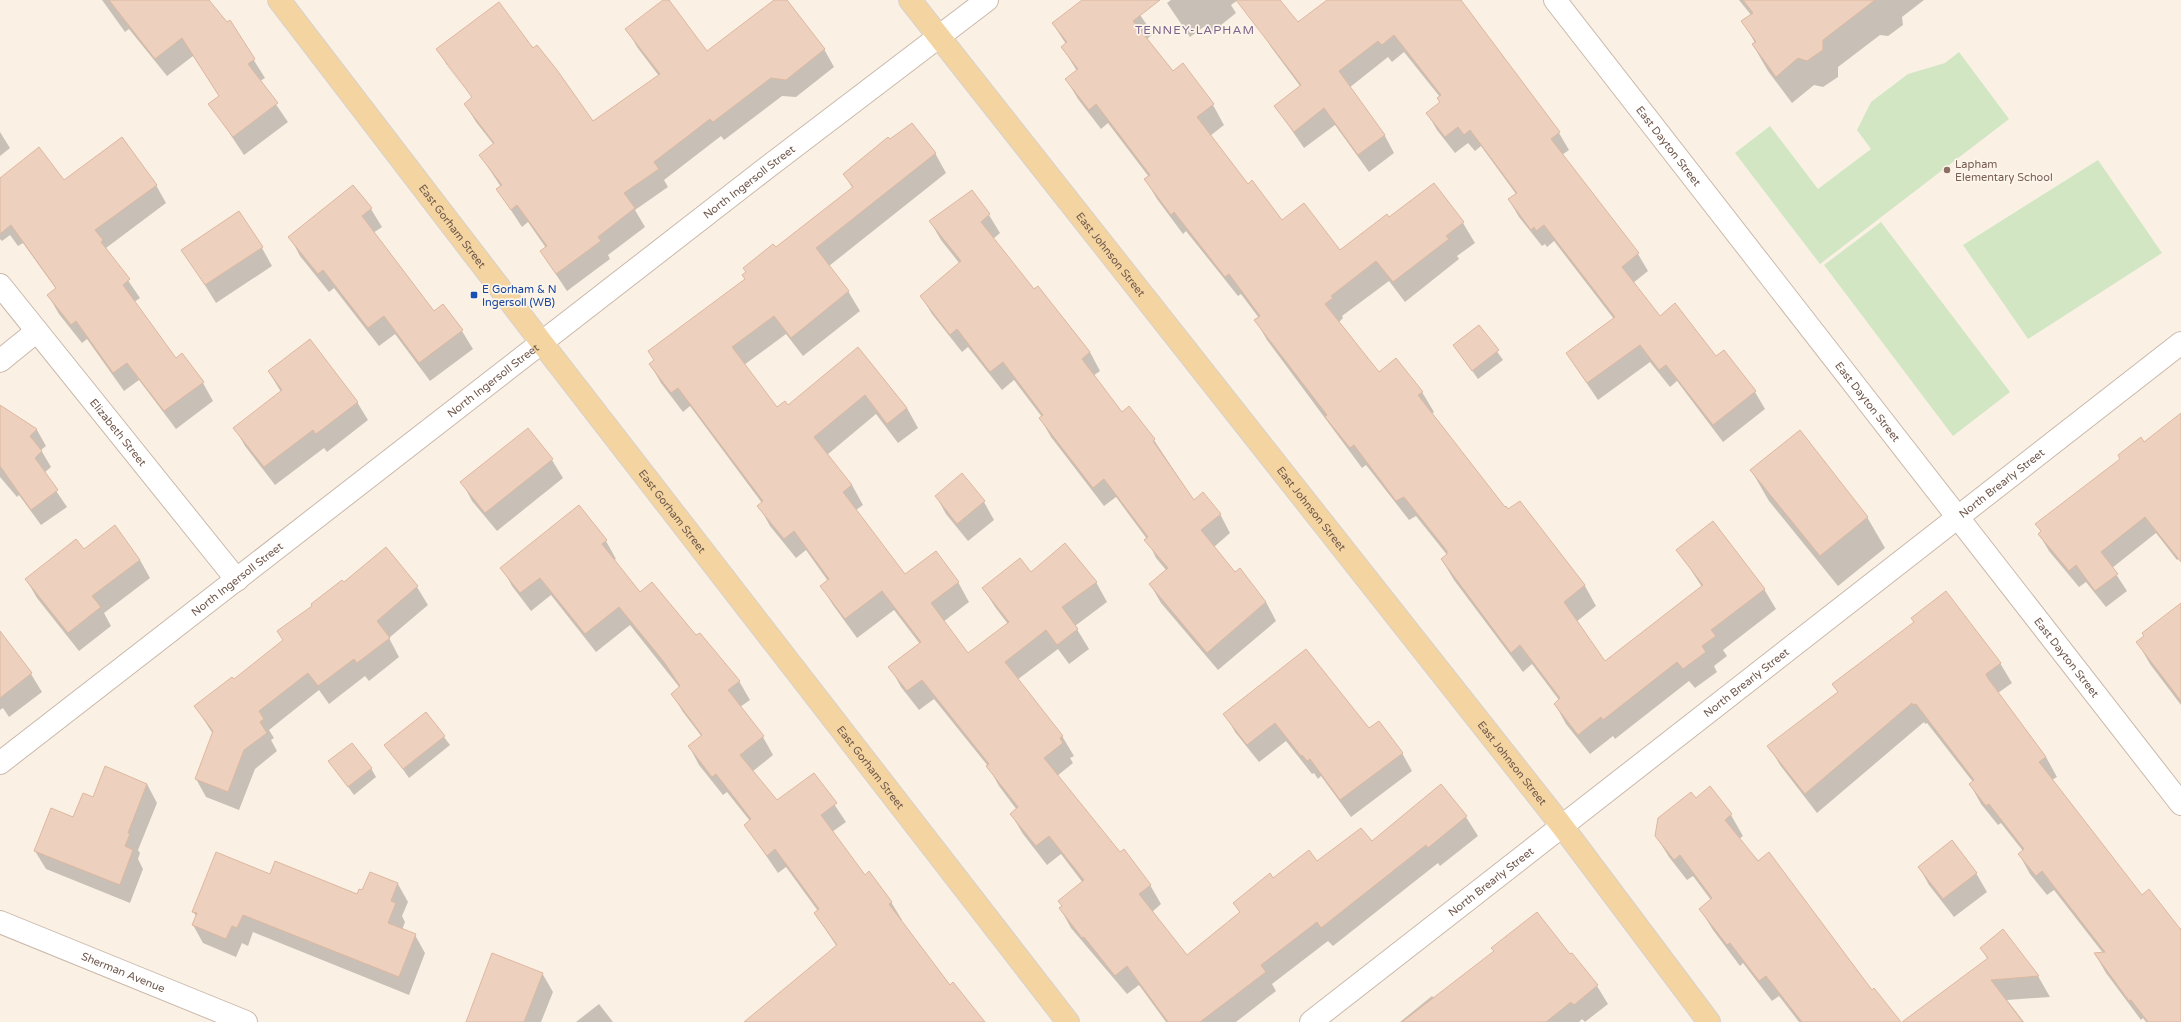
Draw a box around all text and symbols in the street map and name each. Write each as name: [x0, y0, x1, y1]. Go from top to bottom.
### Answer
district label: TENNEY-LAPHAM: [1135, 23, 1255, 37]
street label: East Dayton Street: [1633, 104, 1703, 189]
street label: North Ingersoll Street: [701, 143, 798, 222]
place label: Lapham Elementary School: [1955, 158, 2053, 184]
marker: Lapham Elementary School: [1942, 165, 1952, 175]
street label: East Gorham Street: [416, 182, 488, 271]
street label: East Johnson Street: [1073, 210, 1148, 299]
place label: E Gorham & N Ingersoll (WB): [482, 283, 557, 309]
marker: E Gorham & N Ingersoll (WB): [469, 290, 479, 300]
street label: North Ingersoll Street: [445, 341, 542, 420]
street label: East Dayton Street: [1832, 359, 1902, 444]
street label: Elizabeth Street: [87, 396, 149, 469]
street label: North Brearly Street: [1957, 446, 2047, 521]
street label: East Johnson Street: [1274, 464, 1348, 554]
street label: East Gorham Street: [636, 467, 708, 556]
street label: North Ingersoll Street: [189, 540, 286, 619]
street label: East Dayton Street: [2031, 615, 2102, 700]
street label: North Brearly Street: [1701, 645, 1792, 720]
street label: East Johnson Street: [1475, 719, 1549, 808]
street label: East Gorham Street: [834, 723, 907, 812]
street label: North Brearly Street: [1446, 845, 1536, 919]
street label: Sherman Avenue: [79, 950, 167, 995]

